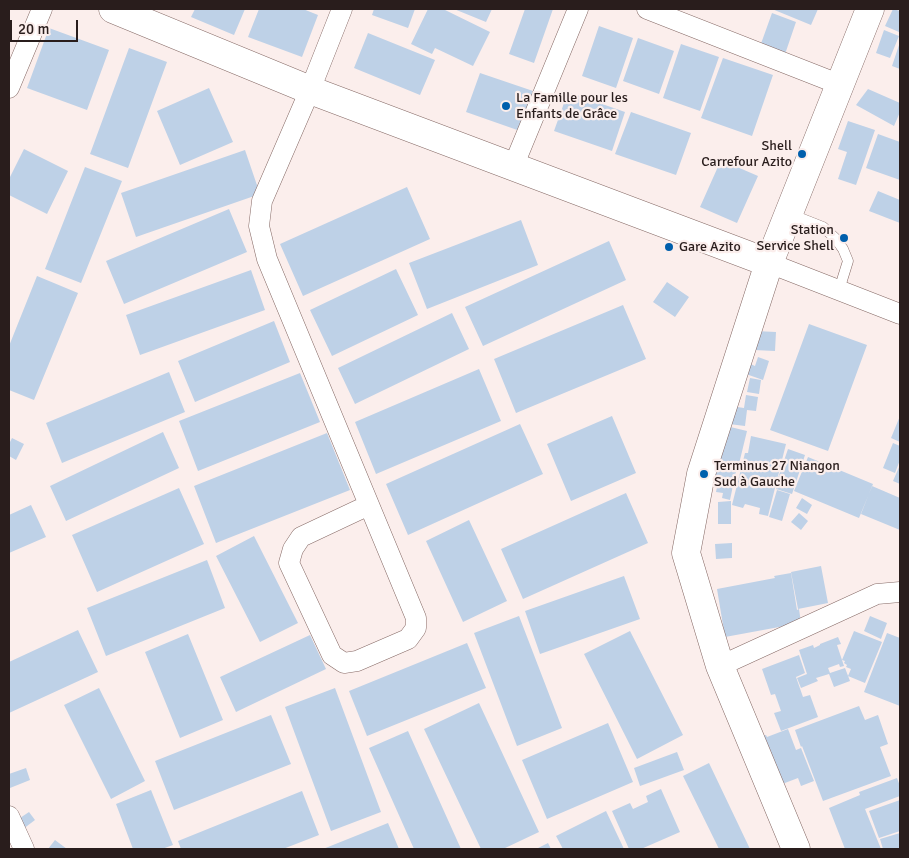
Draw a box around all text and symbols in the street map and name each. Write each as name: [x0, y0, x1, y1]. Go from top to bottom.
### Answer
scale bar: [12, 10, 80, 42]
text: 20 m: [18, 20, 49, 38]
place label: La Famille pour les Enfants de Grâce: [516, 90, 628, 122]
marker: La Famille pour les Enfants de Grâce: [500, 100, 512, 112]
place label: Shell Carrefour Azito: [701, 138, 792, 170]
marker: Shell Carrefour Azito: [796, 148, 808, 160]
place label: Station Service Shell: [757, 222, 834, 254]
marker: Station Service Shell: [838, 232, 850, 244]
place label: Gare Azito: [679, 239, 741, 255]
marker: Gare Azito: [663, 241, 675, 253]
place label: Terminus 27 Niangon Sud à Gauche: [714, 458, 840, 491]
marker: Terminus 27 Niangon Sud à Gauche: [698, 468, 710, 480]

